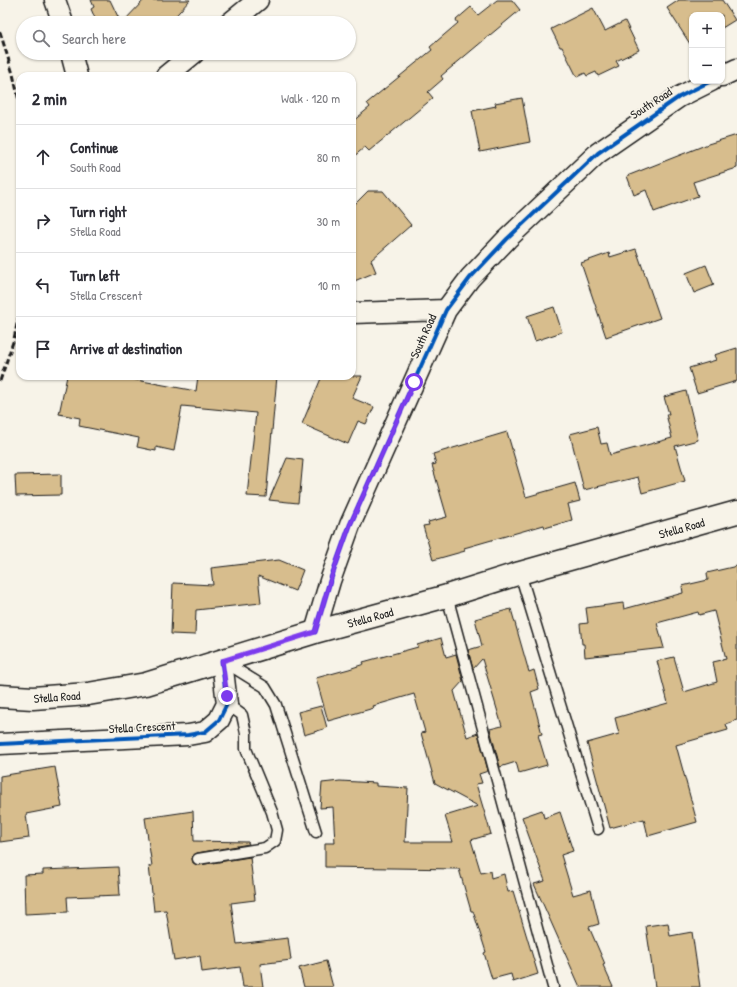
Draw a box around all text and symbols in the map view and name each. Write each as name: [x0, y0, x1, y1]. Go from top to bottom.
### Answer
map controls: [689, 12, 725, 84]
button: +: [689, 12, 725, 48]
search box: [16, 16, 356, 60]
icon: search: [30, 27, 52, 49]
text: Search here: [62, 28, 126, 49]
button: −: [689, 48, 725, 84]
street label: South Road: [627, 83, 675, 123]
text: 2 min: [32, 87, 67, 110]
text: Walk · 120 m: [281, 89, 340, 107]
text: Continue: [70, 137, 118, 158]
icon: ahead: [32, 146, 54, 168]
text: 80 m: [317, 148, 340, 166]
text: South Road: [70, 158, 121, 176]
text: Turn right: [70, 201, 126, 222]
icon: right: [32, 210, 54, 232]
text: 30 m: [317, 212, 340, 230]
text: Stella Road: [70, 222, 121, 240]
text: Turn left: [70, 265, 120, 286]
icon: left: [32, 274, 54, 296]
text: 10 m: [318, 276, 340, 294]
text: Stella Crescent: [70, 286, 142, 304]
street label: South Road: [406, 311, 440, 361]
icon: arrive: [32, 338, 54, 360]
text: Arrive at destination: [70, 338, 182, 359]
route start: [405, 373, 423, 391]
street label: Stella Road: [657, 513, 707, 542]
street label: Stella Road: [345, 603, 395, 631]
street label: Stella Road: [33, 686, 81, 706]
route end: [218, 687, 236, 705]
street label: Stella Crescent: [108, 717, 177, 737]

